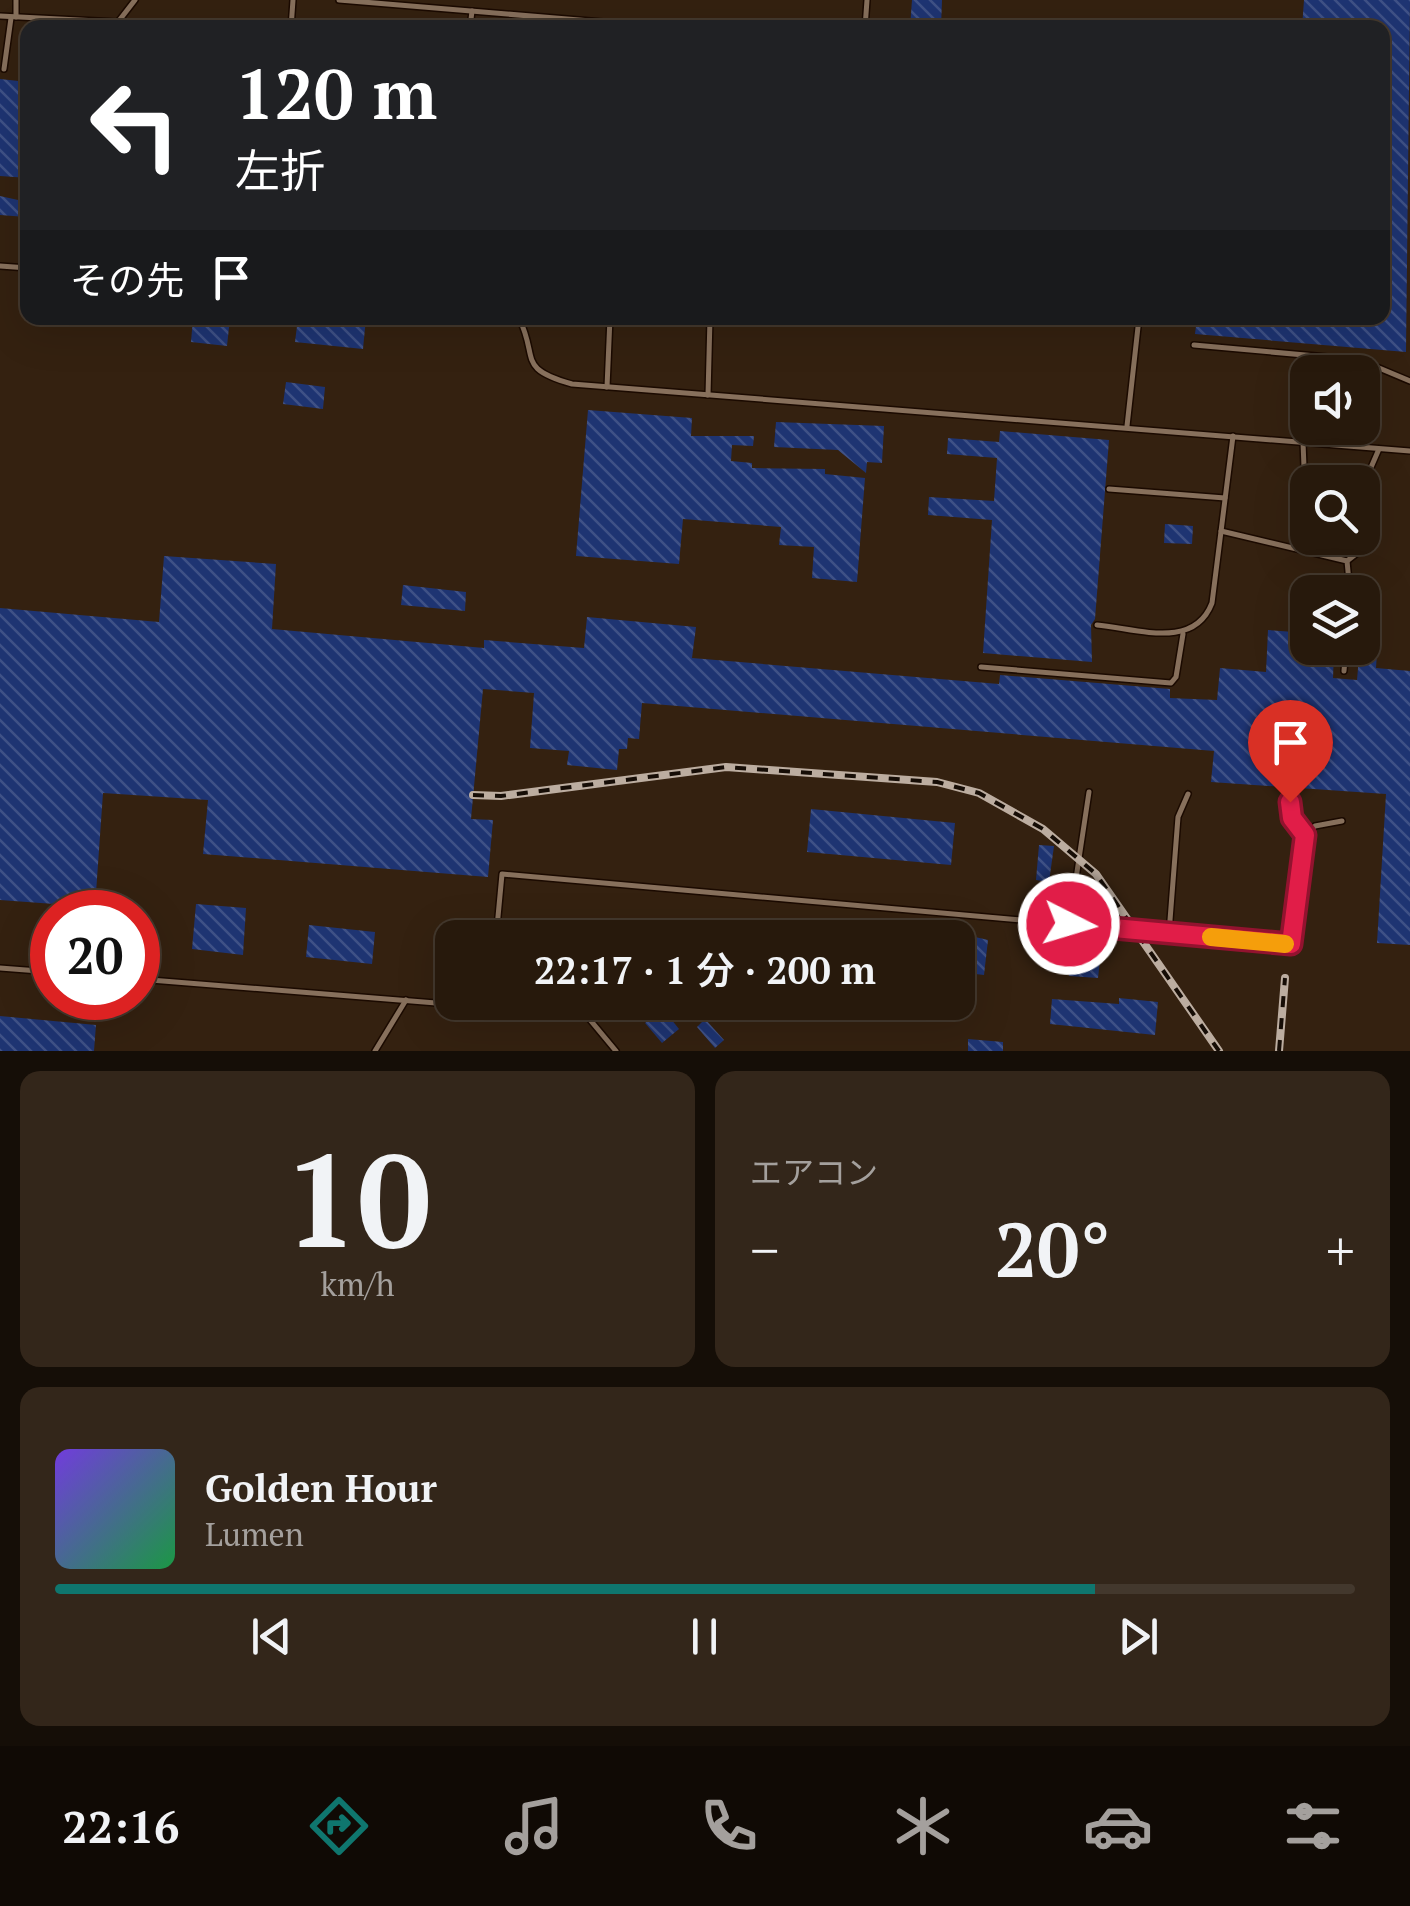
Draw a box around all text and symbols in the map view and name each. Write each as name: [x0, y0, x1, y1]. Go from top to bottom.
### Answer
text: 120 m: [235, 46, 437, 139]
icon: left: [70, 60, 200, 190]
text: 左折: [235, 140, 325, 200]
icon: arrive: [204, 250, 259, 305]
text: その先: [70, 255, 184, 305]
map controls: [1290, 355, 1380, 665]
button: sound: [1290, 355, 1380, 445]
button: search: [1290, 465, 1380, 555]
button: layers: [1290, 575, 1380, 665]
pin: [1248, 700, 1333, 803]
icon: arrive: [1263, 715, 1318, 770]
position arrow: [1017, 872, 1121, 976]
speed limit sign: 20: [30, 890, 160, 1020]
text: 22:17 · 1 分 · 200 m: [534, 945, 876, 995]
text: 10: [284, 1112, 431, 1284]
text: エアコン: [750, 1151, 878, 1193]
text: 20°: [995, 1199, 1110, 1298]
text: −: [750, 1213, 779, 1286]
text: +: [1326, 1213, 1355, 1286]
text: km/h: [321, 1263, 394, 1305]
text: Golden Hour: [205, 1463, 437, 1513]
text: Lumen: [205, 1513, 304, 1555]
icon: previous: [244, 1609, 299, 1664]
icon: pause: [677, 1609, 732, 1664]
icon: next: [1111, 1609, 1166, 1664]
icon: directions: [304, 1791, 374, 1861]
icon: music: [499, 1791, 569, 1861]
icon: phone: [694, 1791, 764, 1861]
icon: climate: [888, 1791, 958, 1861]
icon: car: [1083, 1791, 1153, 1861]
icon: filters: [1278, 1791, 1348, 1861]
text: 22:16: [62, 1796, 179, 1856]

